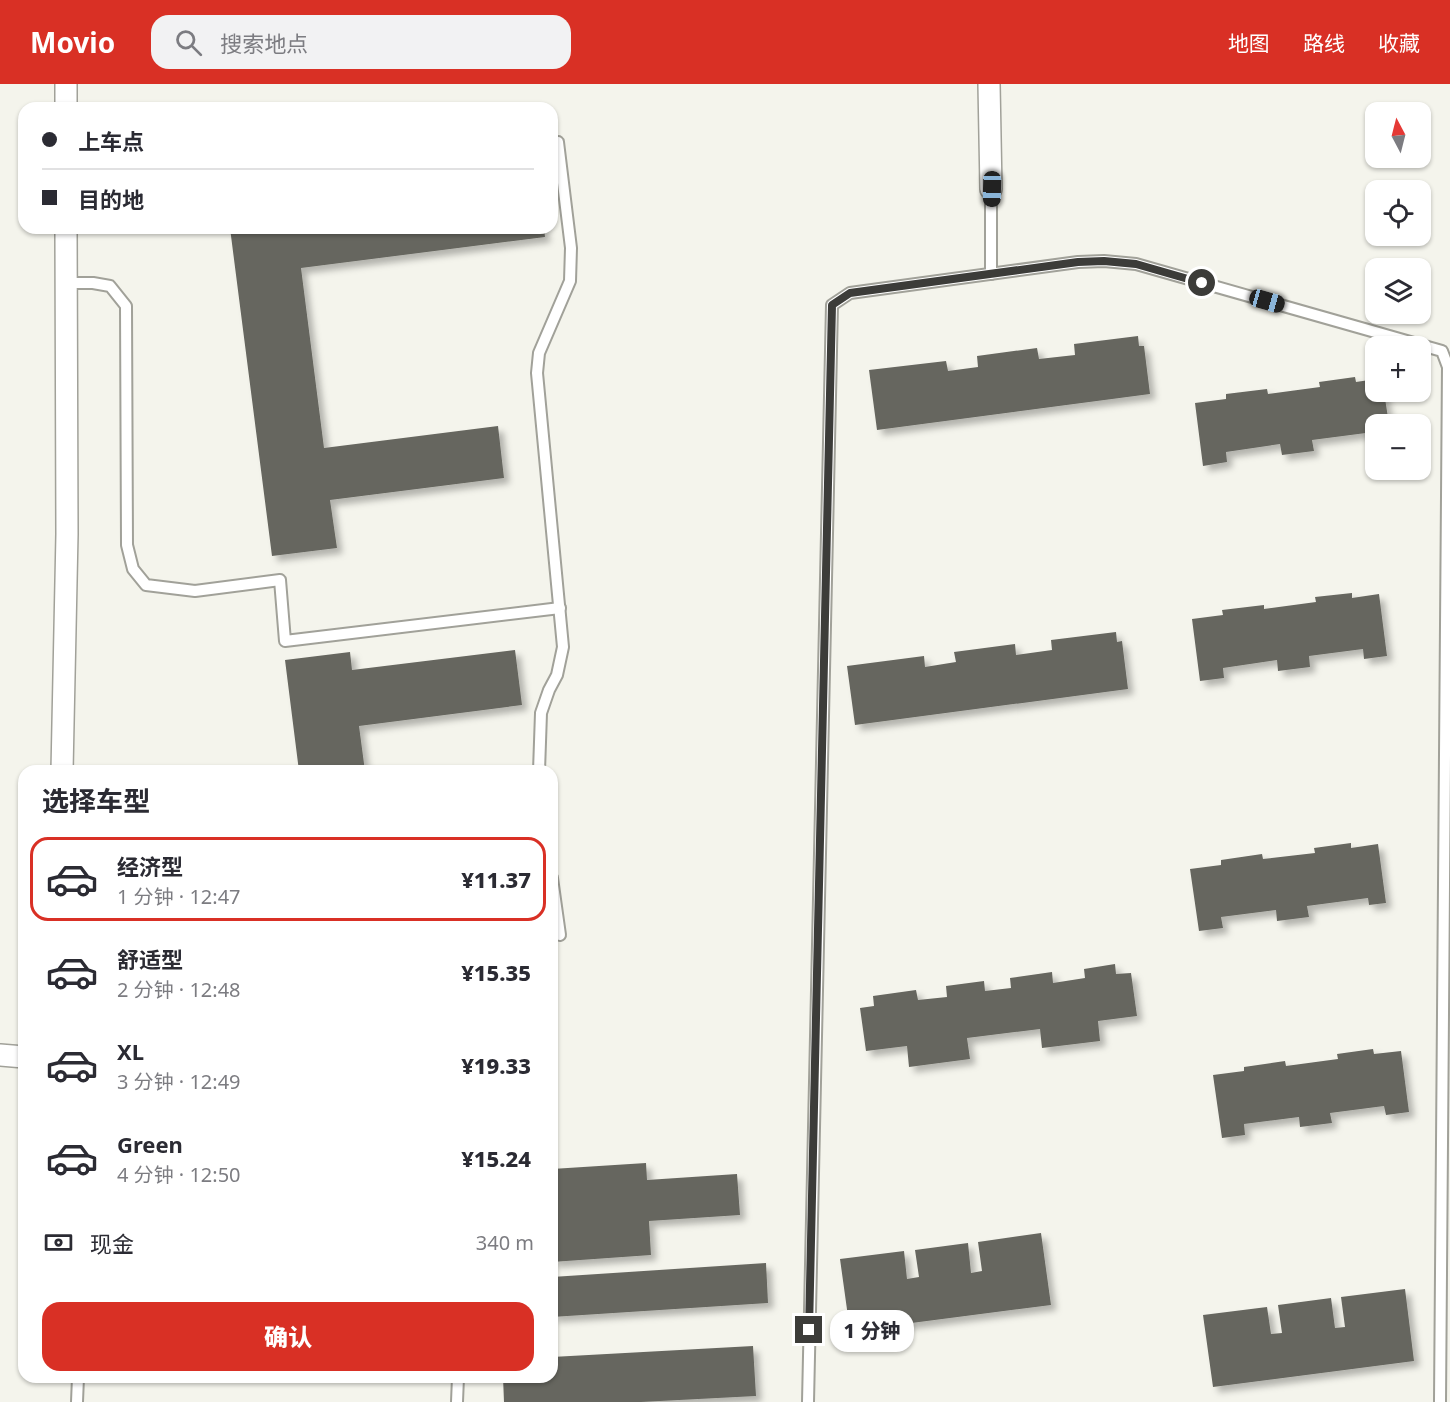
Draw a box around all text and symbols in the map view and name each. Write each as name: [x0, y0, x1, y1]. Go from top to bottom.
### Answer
search box: [151, 15, 571, 69]
text: Movio: [30, 23, 115, 61]
icon: search: [172, 26, 205, 59]
text: 搜索地点: [220, 28, 308, 58]
text: 地图: [1228, 29, 1270, 57]
text: 路线: [1303, 29, 1345, 57]
text: 收藏: [1378, 29, 1420, 57]
north arrow: [1365, 102, 1431, 168]
map controls: [1365, 102, 1431, 480]
text: 上车点: [78, 126, 144, 156]
car: [983, 171, 1001, 207]
button: locate: [1365, 180, 1431, 246]
text: 目的地: [78, 184, 144, 214]
button: layers: [1365, 258, 1431, 324]
route start: [1188, 269, 1215, 296]
car: [1247, 287, 1287, 315]
button: +: [1365, 336, 1431, 402]
button: −: [1365, 414, 1431, 480]
text: 选择车型: [42, 782, 150, 819]
text: 经济型: [117, 851, 183, 881]
icon: car: [45, 852, 99, 906]
text: ¥11.37: [461, 864, 531, 894]
text: 1 分钟 · 12:47: [117, 883, 241, 910]
text: 舒适型: [117, 944, 183, 974]
icon: car: [45, 945, 99, 999]
text: ¥15.35: [461, 957, 531, 987]
text: 2 分钟 · 12:48: [117, 976, 241, 1003]
text: XL: [117, 1036, 144, 1066]
icon: car: [45, 1038, 99, 1092]
text: ¥19.33: [461, 1050, 531, 1080]
text: 3 分钟 · 12:49: [117, 1068, 241, 1095]
text: Green: [117, 1129, 183, 1159]
icon: car: [45, 1131, 99, 1185]
text: ¥15.24: [461, 1143, 531, 1173]
text: 4 分钟 · 12:50: [117, 1161, 241, 1188]
icon: cash: [42, 1226, 75, 1259]
text: 现金: [90, 1228, 134, 1258]
text: 340 m: [476, 1229, 534, 1256]
button: 确认: [42, 1302, 534, 1371]
callout: 1 分钟: [830, 1309, 914, 1351]
route end: [795, 1316, 822, 1343]
text: 1 分钟: [844, 1317, 900, 1344]

